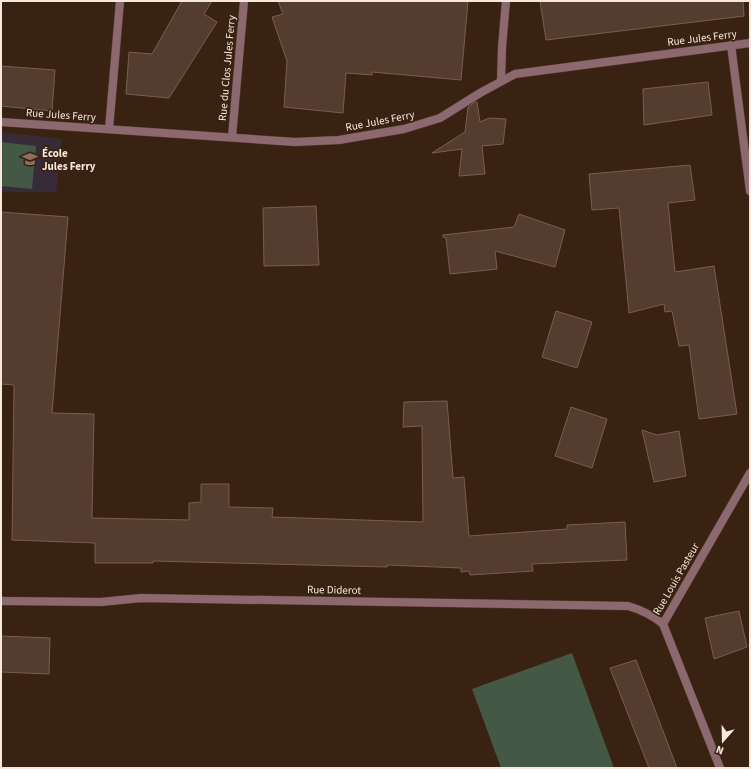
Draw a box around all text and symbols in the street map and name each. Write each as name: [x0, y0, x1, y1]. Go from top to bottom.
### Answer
street label: Rue du Clos Jules Ferry: [215, 14, 239, 122]
street label: Rue Jules Ferry: [666, 26, 738, 50]
street label: Rue Jules Ferry: [26, 105, 96, 125]
street label: Rue Jules Ferry: [344, 107, 416, 135]
place label: École Jules Ferry: [42, 146, 96, 174]
school or university icon: École Jules Ferry: [21, 150, 39, 168]
street label: Rue Louis Pasteur: [649, 540, 703, 618]
street label: Rue Diderot: [307, 582, 361, 598]
north arrow: [703, 721, 743, 761]
text: N: [714, 742, 726, 758]

